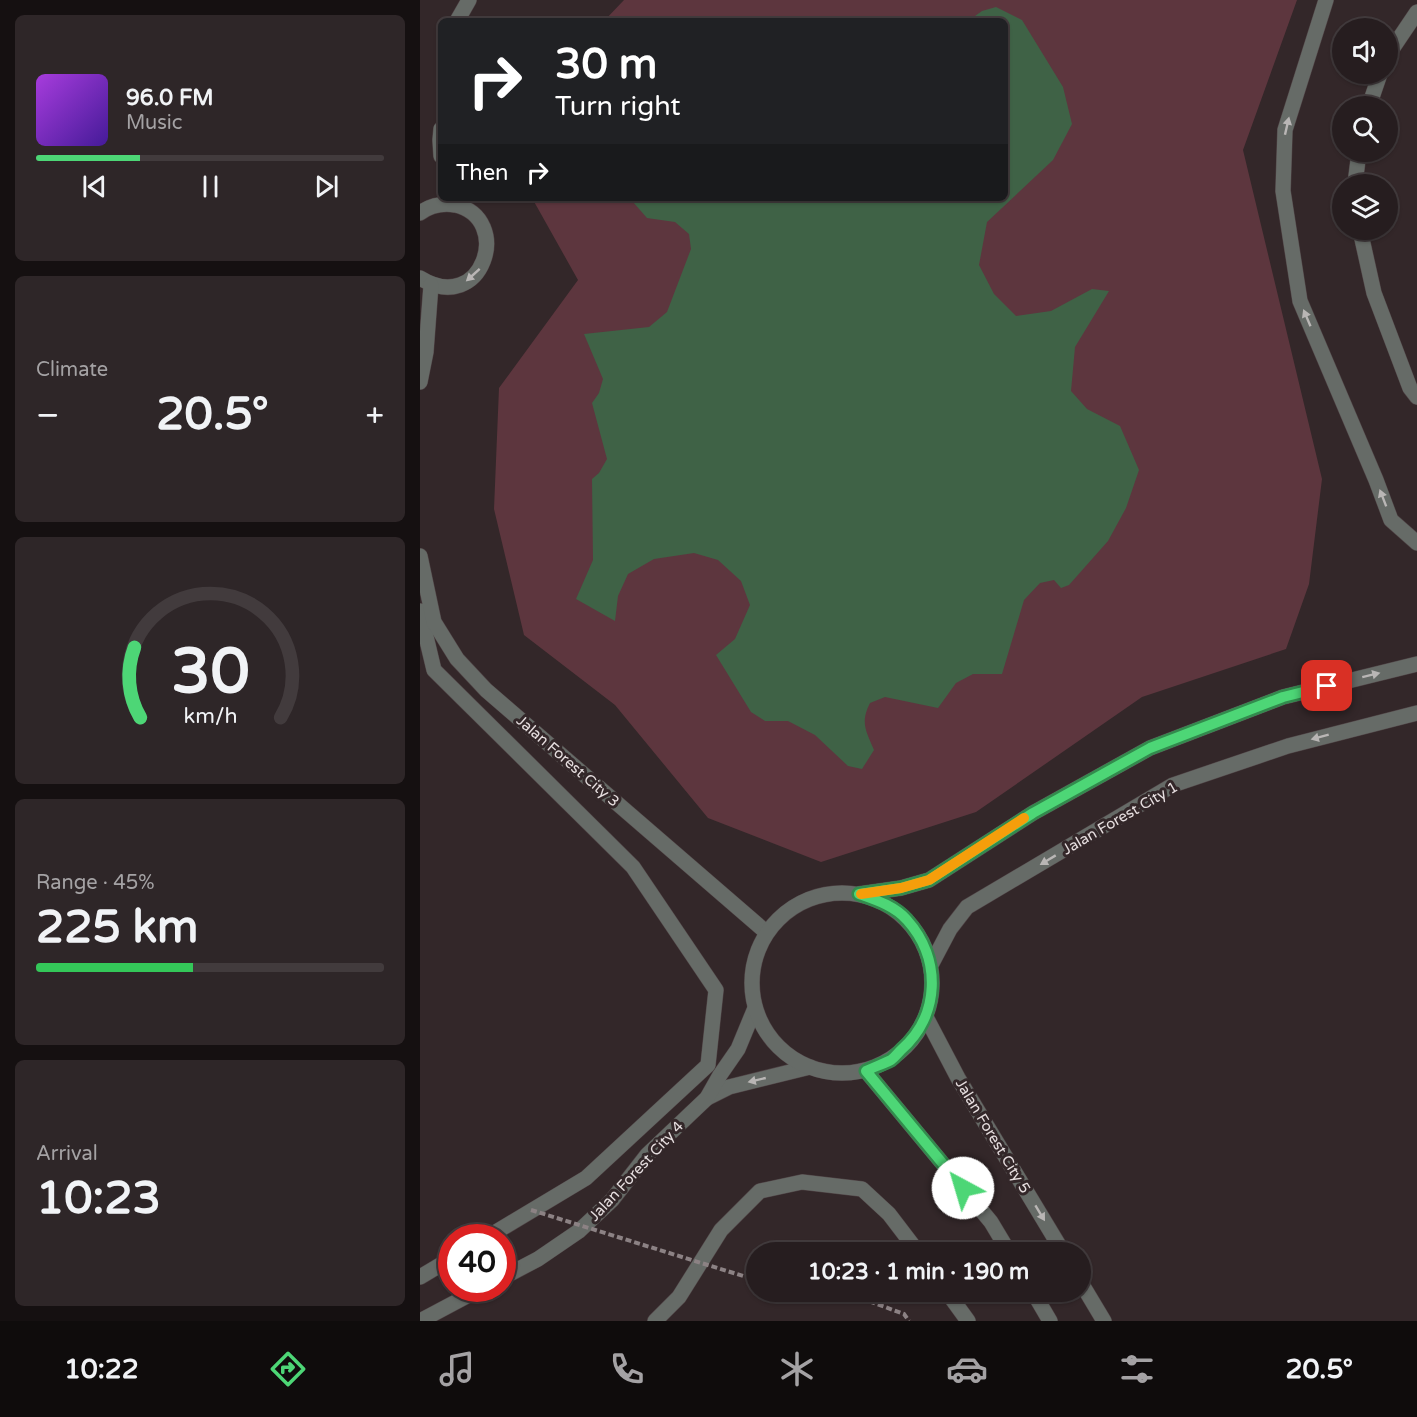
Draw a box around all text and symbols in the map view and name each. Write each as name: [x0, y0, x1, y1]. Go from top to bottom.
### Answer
map controls: [1332, 18, 1398, 240]
button: sound: [1332, 18, 1398, 84]
text: 30 m: [555, 39, 657, 90]
icon: right: [456, 42, 534, 120]
text: 96.0 FM: [126, 85, 214, 111]
text: Turn right: [555, 90, 681, 123]
button: search: [1332, 96, 1398, 162]
text: Music: [126, 111, 182, 135]
one-way arrow: [1283, 116, 1292, 135]
icon: right: [521, 156, 554, 189]
text: Then: [456, 160, 509, 186]
icon: previous: [78, 170, 111, 203]
icon: pause: [194, 170, 227, 203]
icon: next: [310, 170, 343, 203]
button: layers: [1332, 174, 1398, 240]
one-way arrow: [465, 268, 480, 282]
one-way arrow: [1302, 309, 1312, 327]
text: Climate: [36, 358, 108, 382]
text: 20.5°: [156, 388, 269, 442]
text: −: [36, 396, 60, 435]
text: +: [365, 396, 384, 435]
one-way arrow: [1378, 489, 1387, 507]
text: 30: [171, 635, 249, 710]
pin: [1301, 660, 1352, 711]
icon: arrive: [1310, 669, 1343, 702]
one-way arrow: [1362, 669, 1381, 679]
text: km/h: [183, 703, 237, 729]
street label: Jalan Forest City 3: [513, 711, 623, 811]
one-way arrow: [1311, 733, 1329, 743]
street label: Jalan Forest City 1: [1059, 778, 1181, 858]
one-way arrow: [1040, 854, 1056, 865]
text: Range · 45%: [36, 871, 155, 895]
text: 225 km: [36, 901, 198, 955]
one-way arrow: [748, 1076, 766, 1086]
street label: Jalan Forest City 5: [952, 1076, 1034, 1196]
street label: Jalan Forest City 4: [585, 1117, 687, 1225]
text: Arrival: [36, 1142, 98, 1166]
position arrow: [931, 1156, 995, 1220]
text: 10:23: [36, 1172, 161, 1226]
one-way arrow: [1035, 1205, 1045, 1222]
speed limit sign: 40: [438, 1224, 516, 1302]
text: 10:23 · 1 min · 190 m: [808, 1259, 1029, 1285]
icon: directions: [267, 1348, 309, 1390]
icon: music: [436, 1348, 478, 1390]
icon: phone: [606, 1348, 648, 1390]
icon: climate: [776, 1348, 818, 1390]
icon: car: [946, 1348, 988, 1390]
icon: filters: [1116, 1348, 1158, 1390]
text: 10:22: [64, 1353, 139, 1386]
text: 20.5°: [1285, 1353, 1353, 1386]

